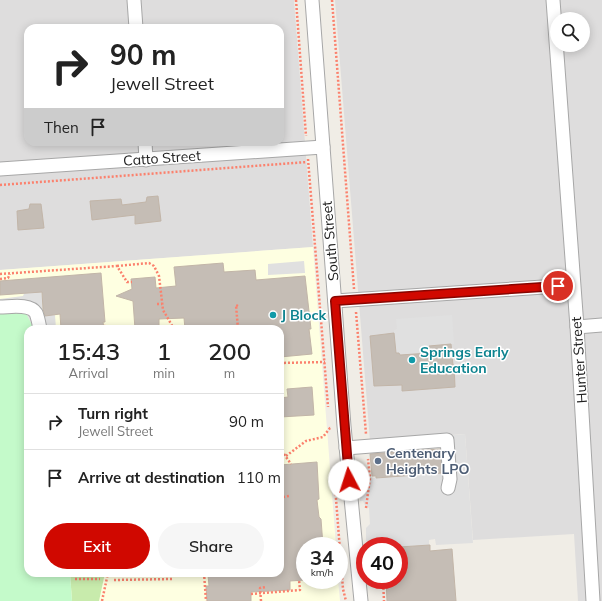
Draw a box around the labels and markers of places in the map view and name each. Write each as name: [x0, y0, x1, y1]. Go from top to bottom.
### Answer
pin: [541, 269, 575, 303]
place label: J Block: [281, 306, 327, 324]
marker: J Block: [268, 310, 278, 320]
place label: Springs Early Education: [420, 343, 509, 377]
marker: Springs Early Education: [407, 355, 417, 365]
place label: Centenary Heights LPO: [386, 444, 470, 478]
marker: Centenary Heights LPO: [373, 456, 383, 466]

